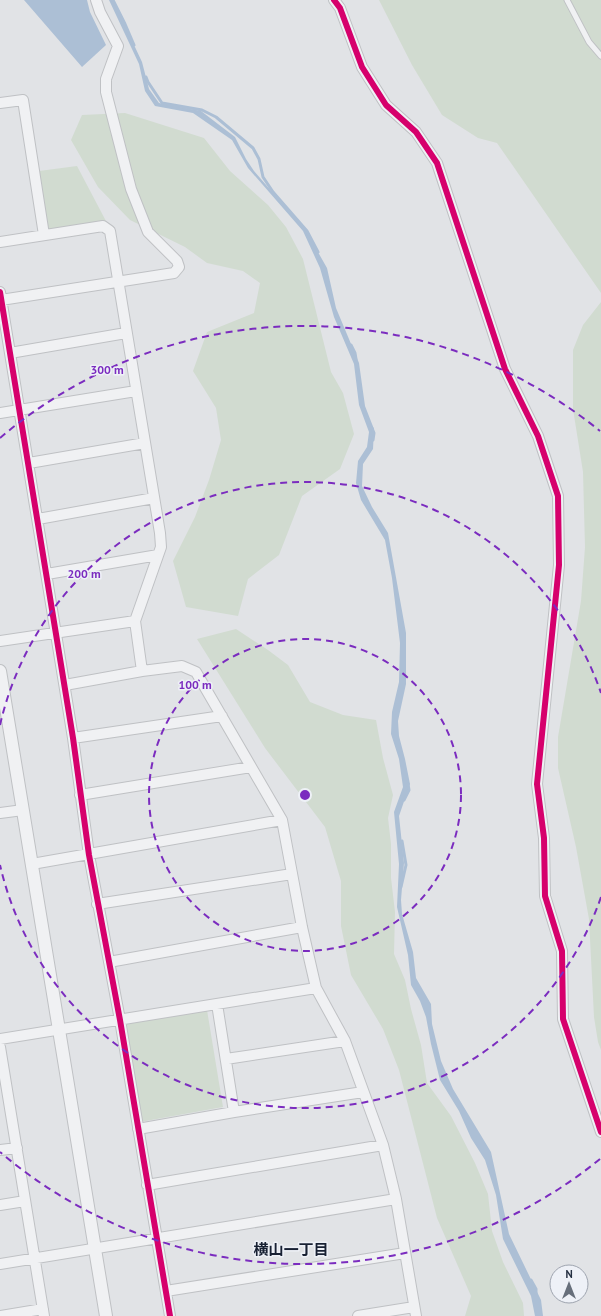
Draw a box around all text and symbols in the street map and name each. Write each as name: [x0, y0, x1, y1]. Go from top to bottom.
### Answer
text: 300 m: [90, 362, 124, 377]
text: 200 m: [67, 566, 101, 581]
text: 100 m: [178, 677, 212, 692]
centre of rings: [298, 788, 312, 802]
district label: 横山一丁目: [253, 1240, 329, 1259]
north arrow: [549, 1264, 589, 1304]
text: N: [565, 1267, 573, 1281]

